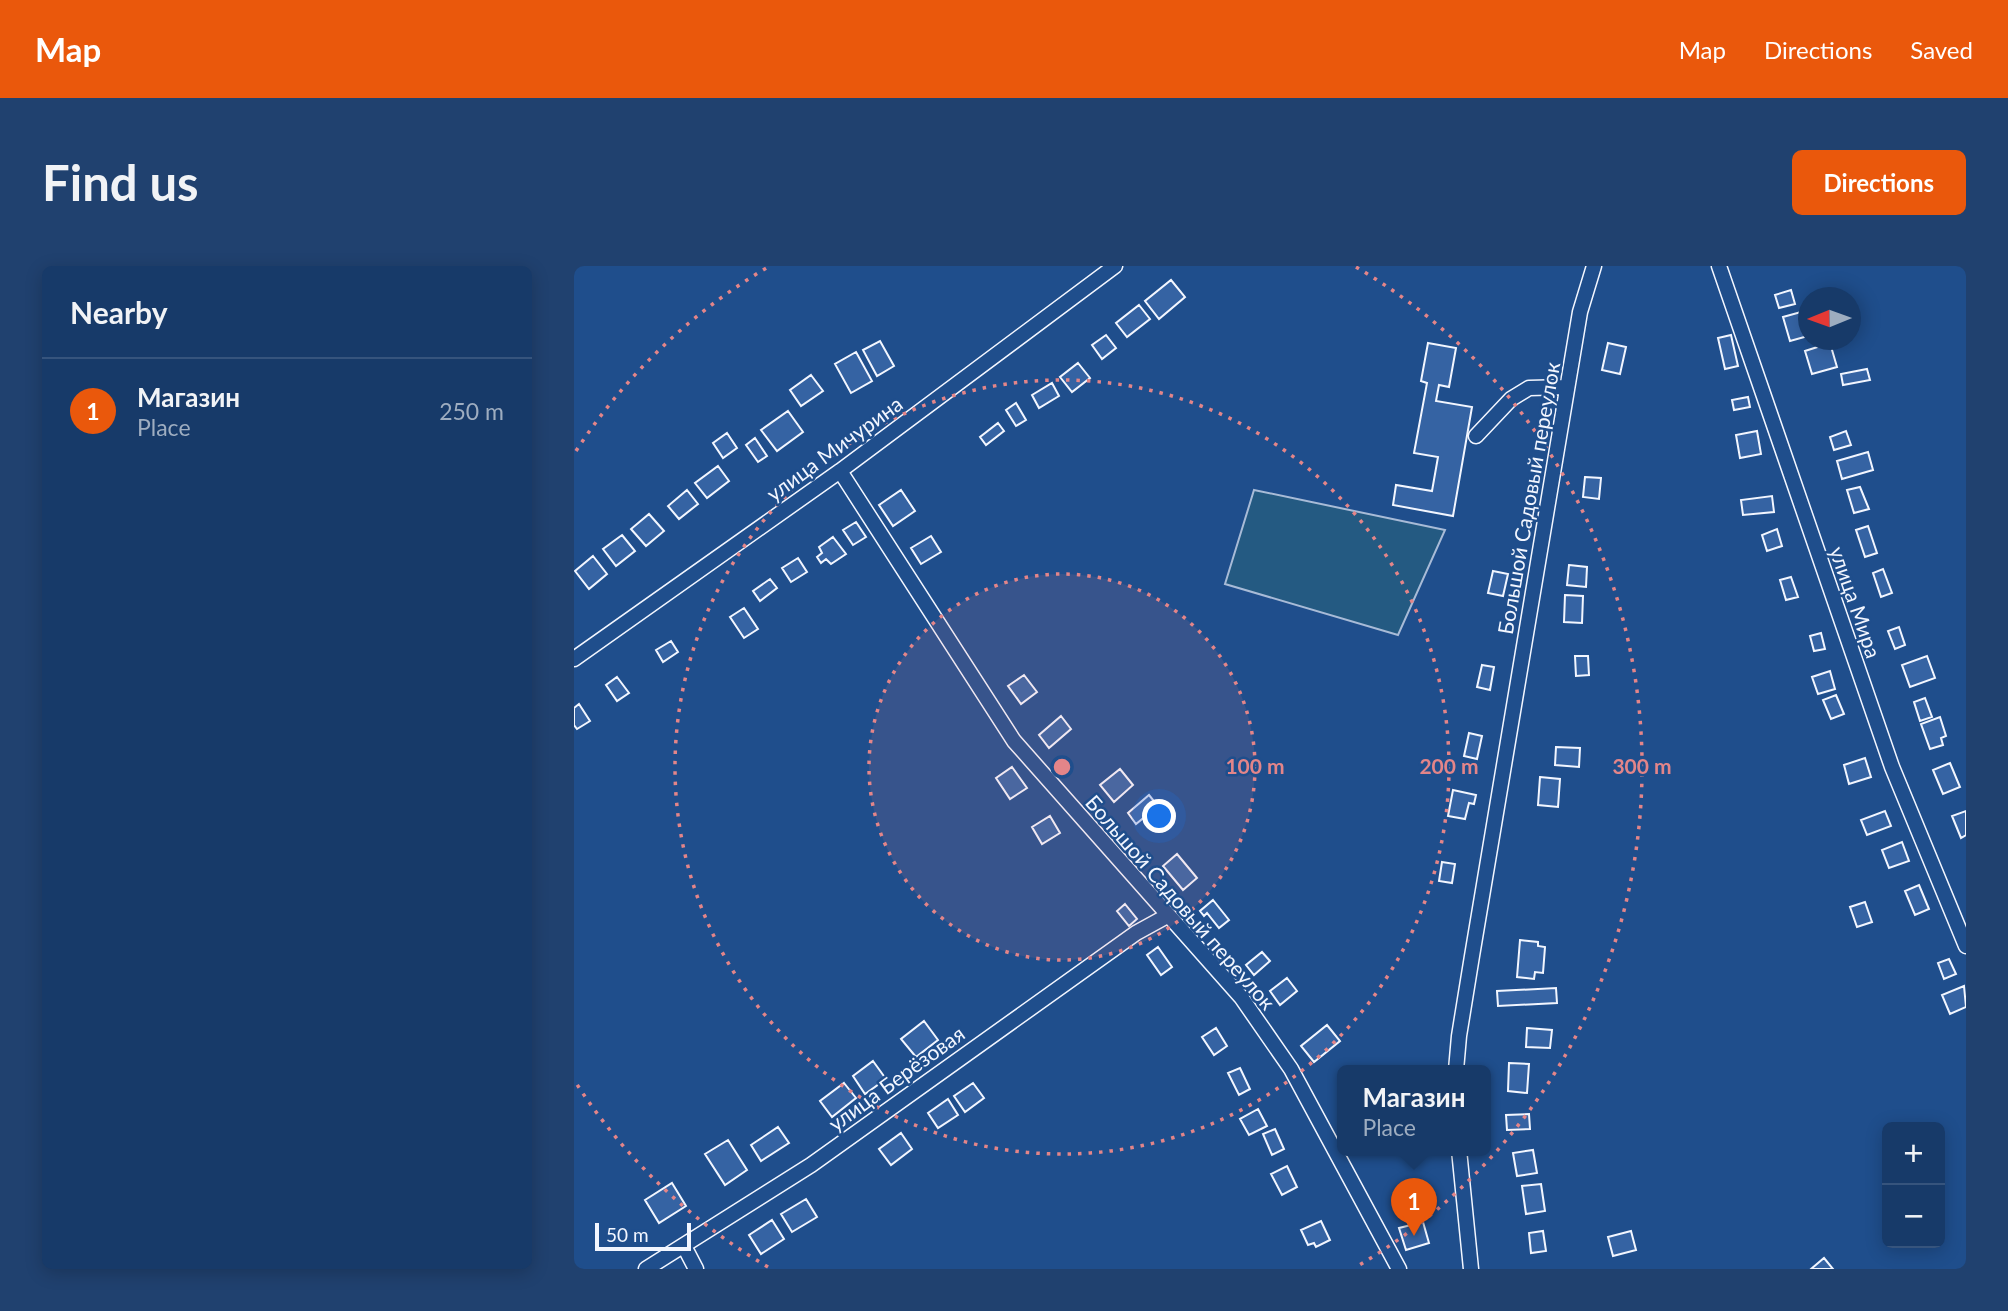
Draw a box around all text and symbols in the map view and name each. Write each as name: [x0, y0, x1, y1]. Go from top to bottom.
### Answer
text: Map: [35, 29, 101, 69]
text: Map: [1679, 35, 1726, 64]
text: Directions: [1764, 35, 1872, 64]
text: Saved: [1910, 35, 1973, 64]
button: Directions: [1792, 150, 1966, 215]
text: Find us: [42, 153, 199, 211]
north arrow: [1798, 287, 1861, 350]
text: Nearby: [70, 294, 168, 330]
street label: Большой Садовый переулок: [1492, 360, 1564, 636]
text: Магазин: [137, 381, 240, 413]
street label: улица Мичурина: [761, 390, 907, 506]
text: 1: [86, 397, 100, 425]
text: 250 m: [439, 397, 504, 425]
text: Place: [137, 413, 191, 441]
street label: улица Мира: [1825, 543, 1887, 661]
text: 100 m: [1225, 753, 1285, 778]
text: 200 m: [1419, 753, 1479, 778]
text: 300 m: [1612, 753, 1672, 778]
centre of rings: [1050, 755, 1074, 779]
street label: Большой Садовый переулок: [1081, 790, 1281, 1015]
your location: [1142, 799, 1176, 833]
street label: улица Берёзовая: [823, 1020, 969, 1136]
popup: [1337, 1065, 1491, 1156]
text: Магазин: [1362, 1081, 1466, 1113]
text: Place: [1362, 1113, 1416, 1141]
map controls: [1882, 1122, 1945, 1248]
button: +: [1882, 1122, 1945, 1185]
pin: 1: [1391, 1178, 1437, 1236]
button: −: [1882, 1185, 1945, 1248]
scale bar: [595, 1220, 691, 1252]
text: 50 m: [606, 1223, 649, 1246]

